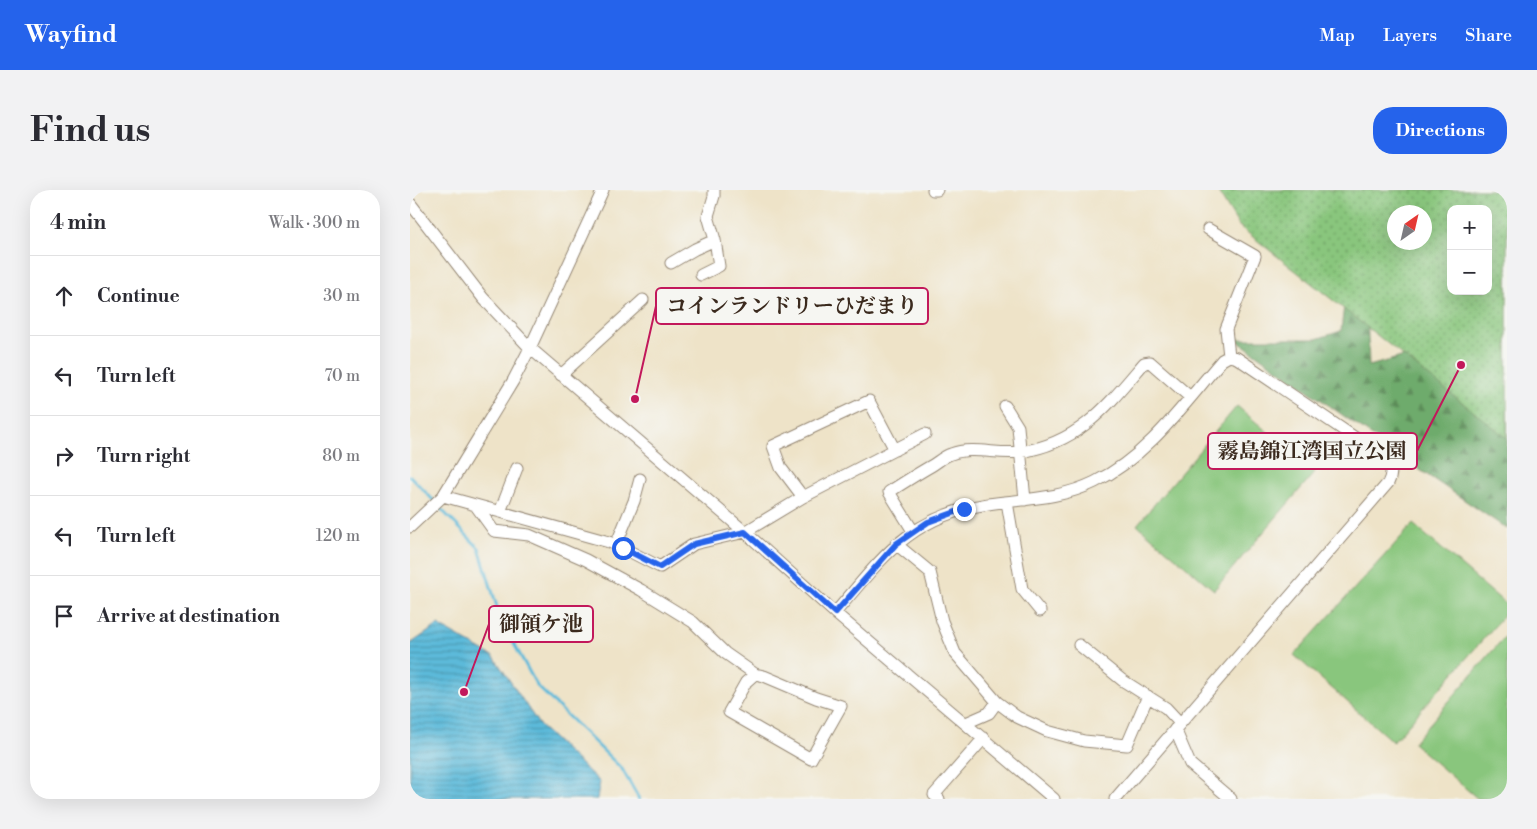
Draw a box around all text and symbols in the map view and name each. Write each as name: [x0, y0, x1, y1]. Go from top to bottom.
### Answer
text: Wayfind: [25, 20, 117, 50]
text: Map: [1320, 24, 1355, 47]
text: Layers: [1383, 24, 1437, 47]
text: Share: [1465, 24, 1512, 47]
button: Directions: [1373, 107, 1507, 154]
text: Find us: [30, 109, 150, 152]
north arrow: [1387, 205, 1432, 250]
map controls: [1447, 205, 1492, 295]
button: +: [1447, 205, 1492, 250]
text: 4 min: [50, 210, 106, 236]
text: Walk · 300 m: [269, 213, 360, 233]
button: −: [1447, 250, 1492, 295]
icon: ahead: [50, 282, 78, 310]
text: Continue: [97, 284, 180, 308]
text: 30 m: [323, 286, 360, 306]
callout: コインランドリーひだまり: [656, 288, 928, 324]
text: コインランドリーひだまり: [666, 294, 918, 320]
icon: left: [50, 362, 78, 390]
text: Turn left: [97, 364, 176, 388]
text: 70 m: [324, 366, 360, 386]
callout: 霧島錦江湾国立公園: [1208, 433, 1417, 469]
text: 霧島錦江湾国立公園: [1218, 439, 1407, 465]
icon: right: [50, 442, 78, 470]
text: Turn right: [97, 444, 190, 468]
text: 80 m: [322, 446, 360, 466]
route end: [953, 498, 976, 521]
icon: left: [50, 522, 78, 550]
text: Turn left: [97, 524, 176, 548]
text: 120 m: [316, 526, 360, 546]
route start: [612, 537, 635, 560]
icon: arrive: [50, 602, 78, 630]
text: Arrive at destination: [97, 604, 280, 628]
callout: 御領ケ池: [489, 606, 593, 642]
text: 御領ケ池: [499, 612, 583, 638]

